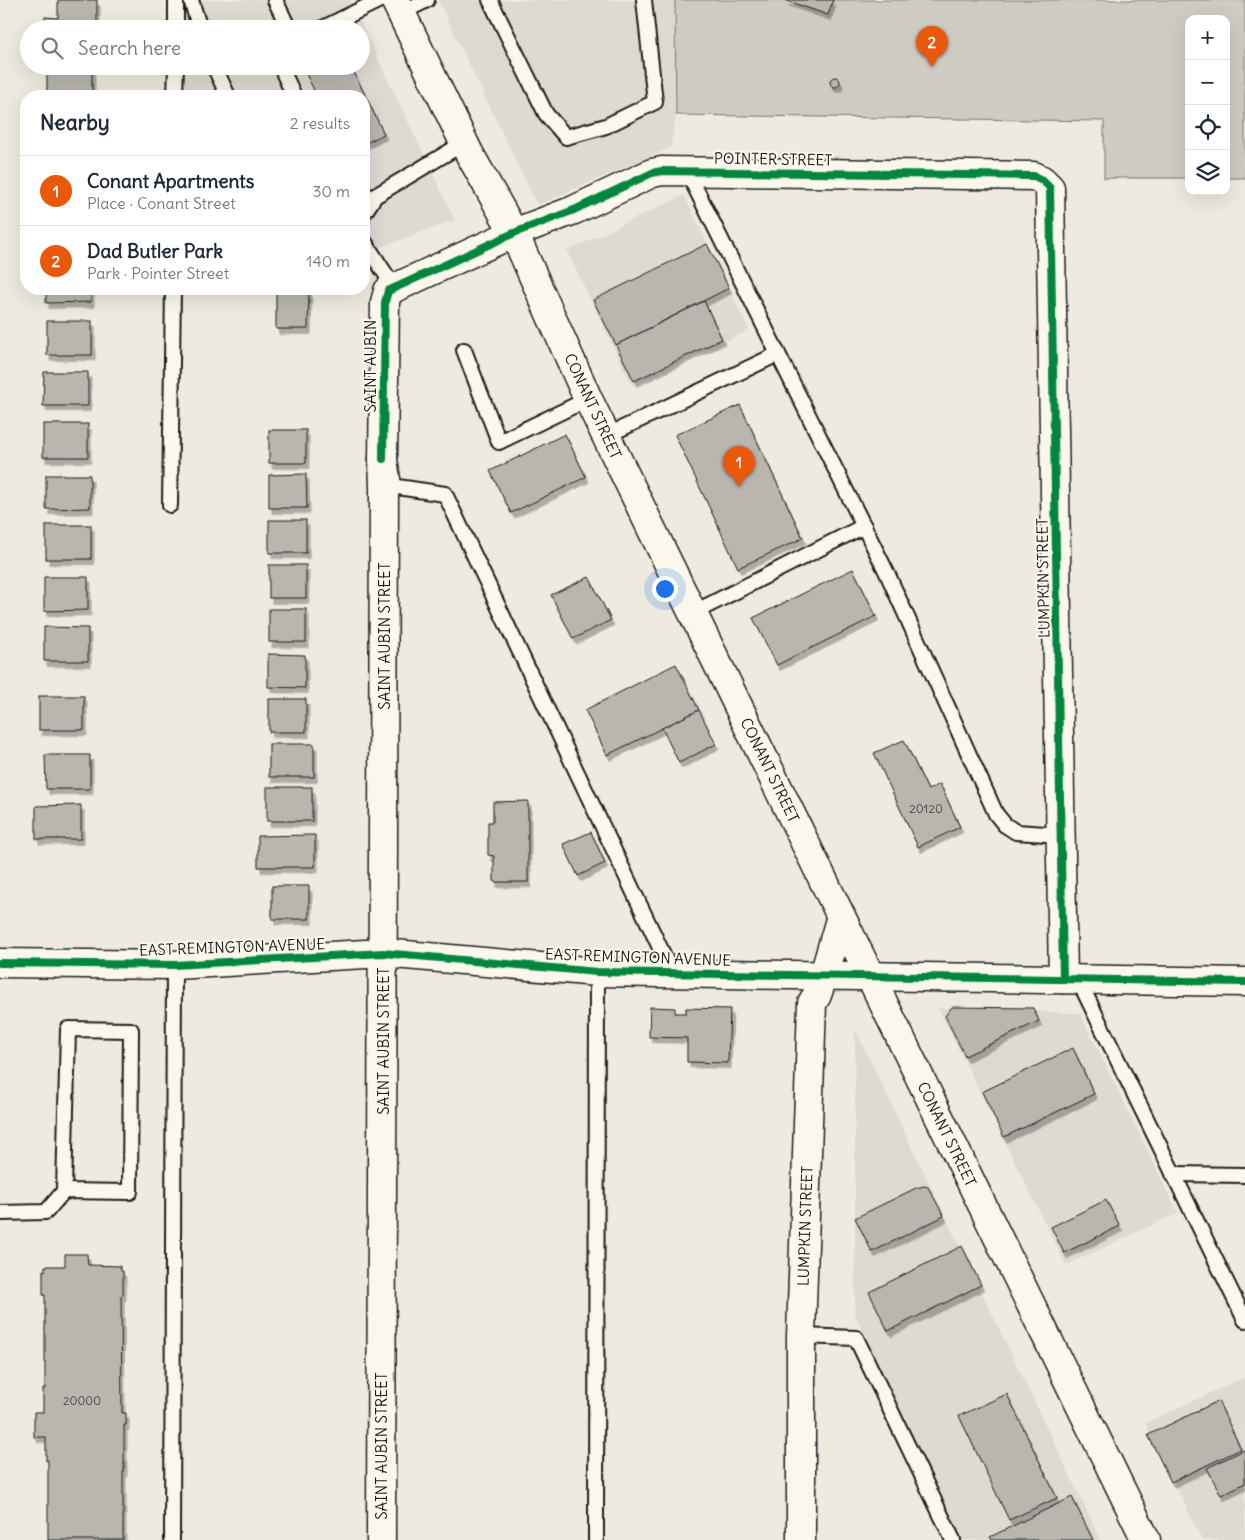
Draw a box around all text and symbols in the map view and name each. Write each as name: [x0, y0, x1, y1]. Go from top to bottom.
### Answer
map controls: [1185, 15, 1230, 195]
button: +: [1185, 15, 1230, 60]
search box: [20, 20, 370, 75]
pin: 2: [916, 26, 948, 67]
icon: search: [38, 34, 66, 62]
text: Search here: [78, 36, 181, 60]
button: −: [1185, 60, 1230, 105]
button: locate: [1185, 105, 1230, 150]
text: Nearby: [40, 109, 110, 136]
text: 2 results: [290, 113, 350, 133]
street label: POINTER STREET: [714, 148, 832, 170]
button: layers: [1185, 150, 1230, 195]
text: Conant Apartments: [87, 169, 254, 193]
text: 1: [53, 181, 59, 201]
text: 30 m: [313, 181, 350, 201]
text: Place · Conant Street: [87, 193, 236, 213]
text: Dad Butler Park: [87, 239, 223, 263]
text: 2: [52, 251, 60, 271]
text: 140 m: [306, 251, 350, 271]
text: Park · Pointer Street: [87, 263, 229, 283]
street label: SAINT AUBIN: [361, 320, 380, 412]
street label: CONANT STREET: [560, 350, 626, 462]
pin: 1: [723, 446, 755, 487]
street label: LUMPKIN STREET: [1032, 518, 1054, 638]
street label: SAINT AUBIN STREET: [375, 562, 394, 710]
your location: [652, 576, 678, 602]
street label: CONANT STREET: [736, 715, 804, 826]
house number: 20120: [909, 801, 943, 816]
street label: EAST REMINGTON AVENUE: [139, 934, 326, 960]
street label: EAST REMINGTON AVENUE: [545, 944, 732, 970]
street label: SAINT AUBIN STREET: [374, 967, 393, 1115]
street label: CONANT STREET: [913, 1079, 981, 1190]
street label: LUMPKIN STREET: [793, 1166, 817, 1286]
street label: SAINT AUBIN STREET: [372, 1372, 391, 1520]
house number: 20000: [63, 1393, 101, 1408]

